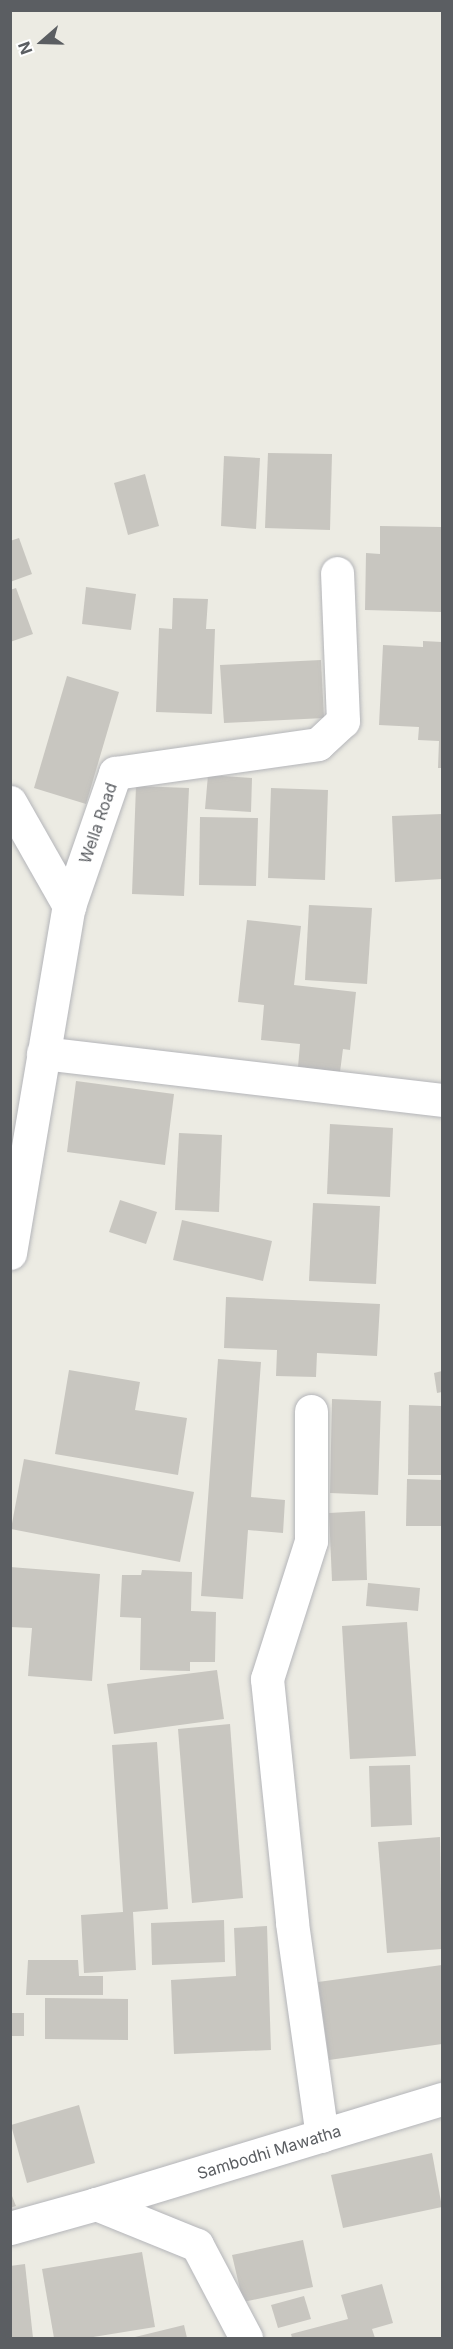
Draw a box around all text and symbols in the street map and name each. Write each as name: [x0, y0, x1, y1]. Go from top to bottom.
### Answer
north arrow: [12, 12, 72, 72]
text: N: [14, 39, 37, 57]
street label: Wella Road: [75, 780, 121, 866]
street label: Sambodhi Mawatha: [195, 2121, 343, 2183]

